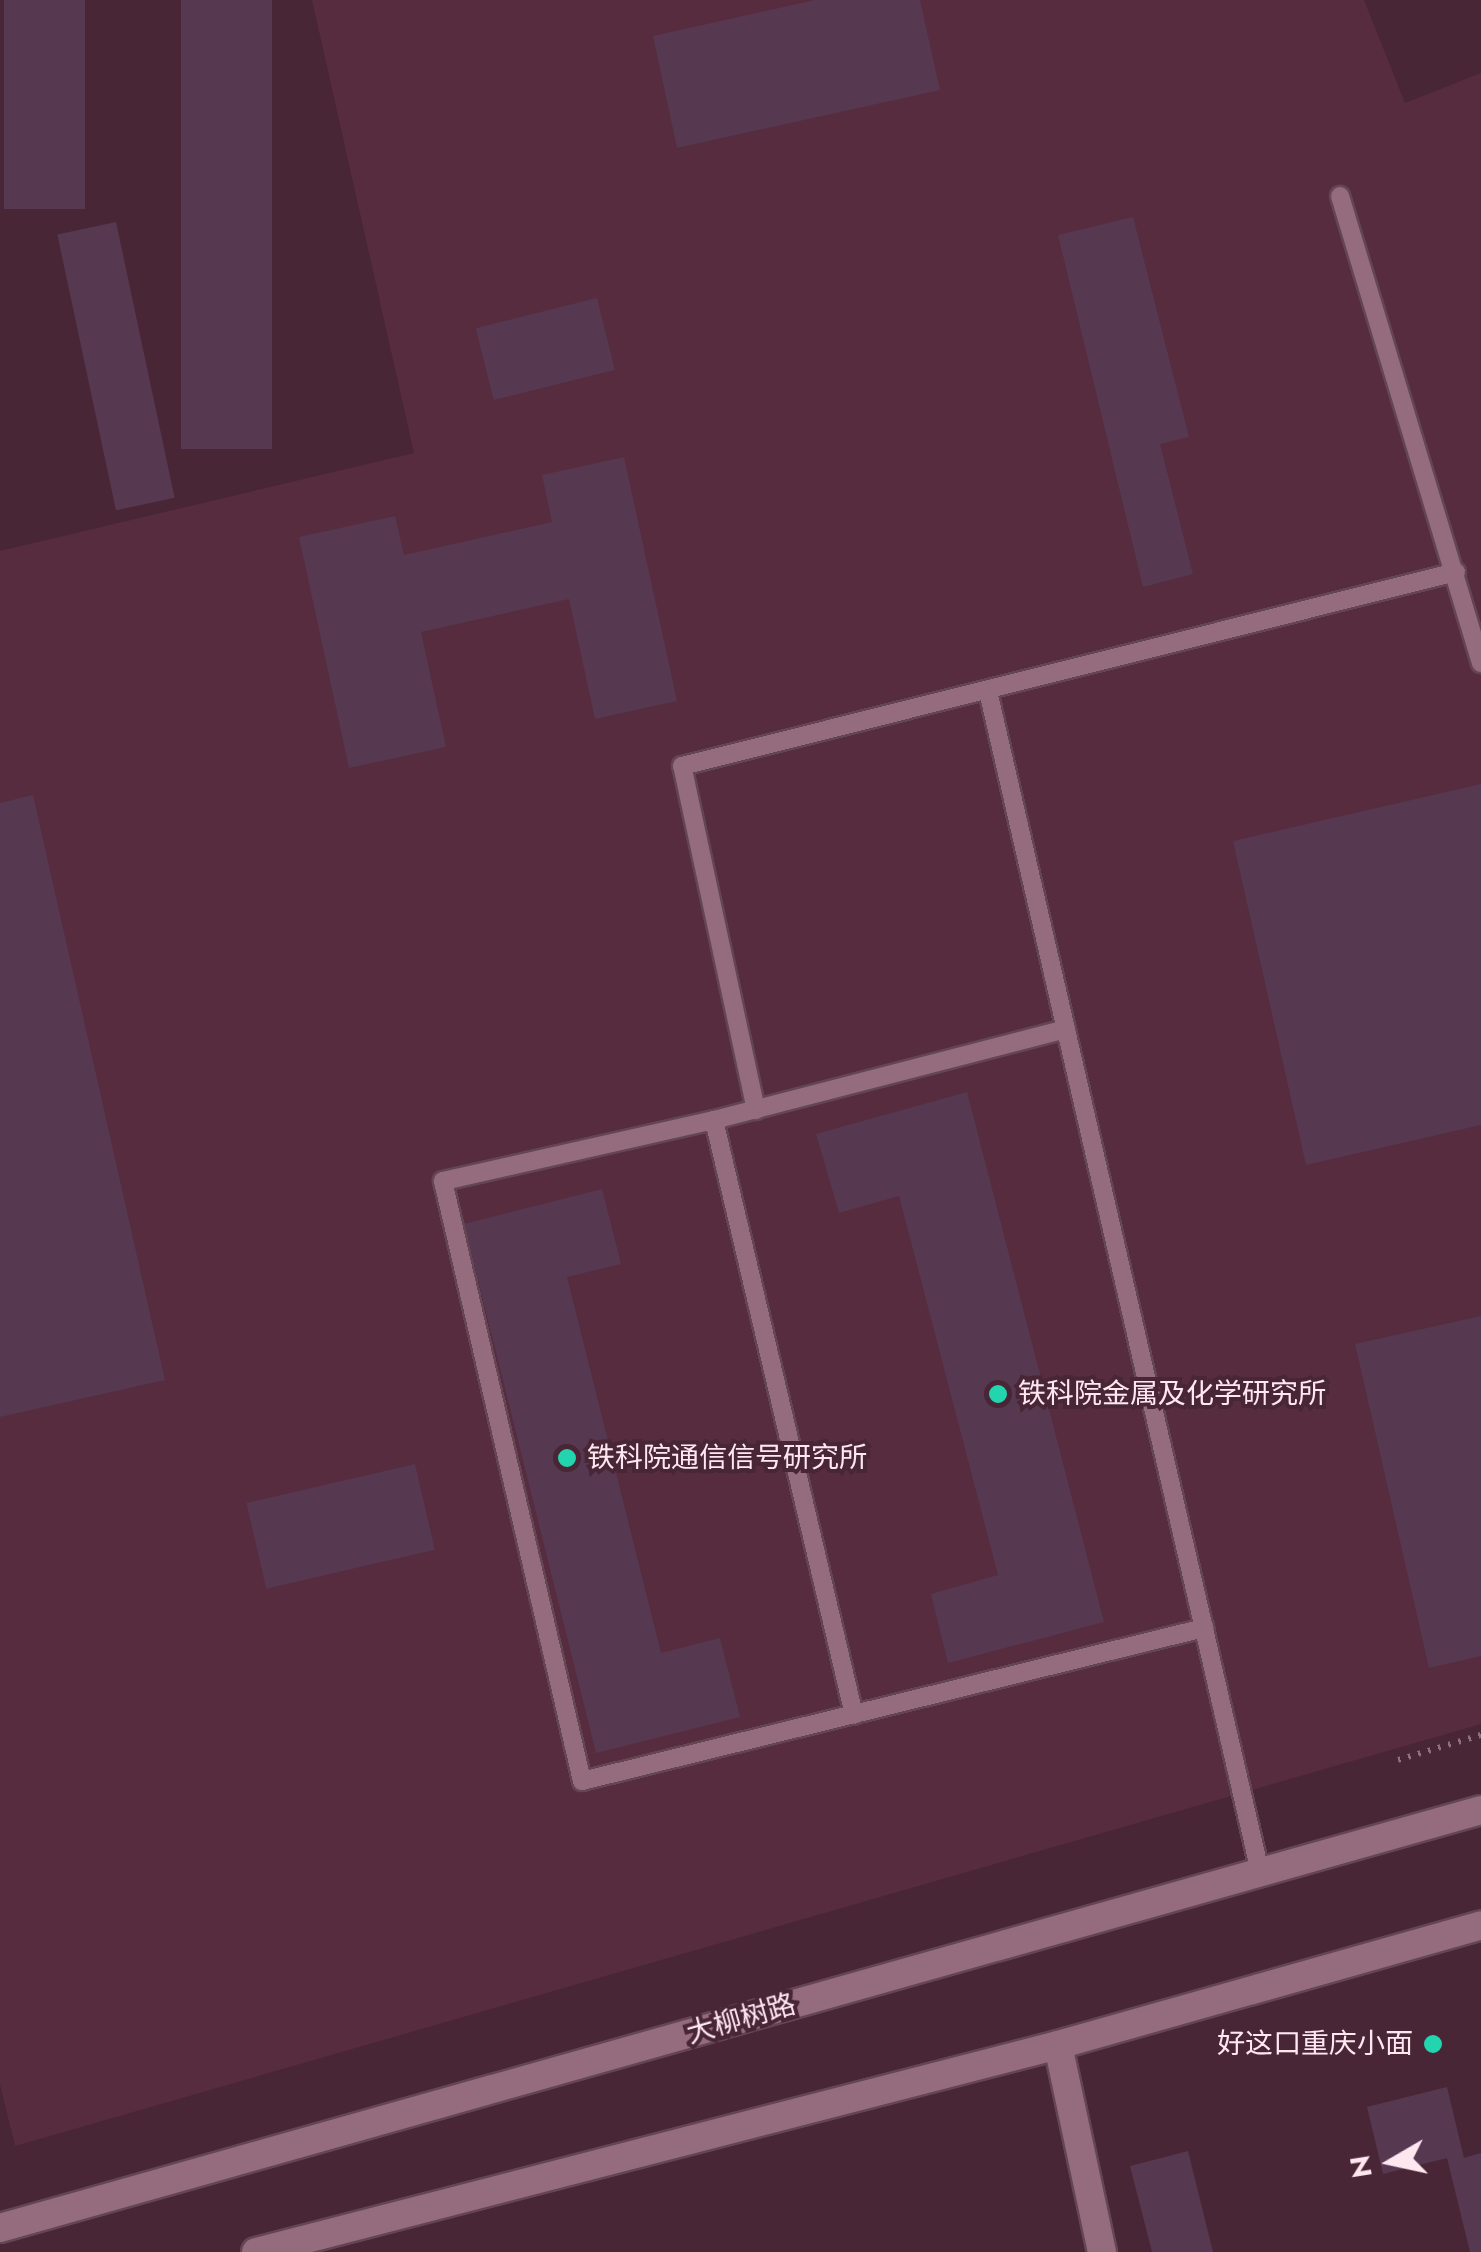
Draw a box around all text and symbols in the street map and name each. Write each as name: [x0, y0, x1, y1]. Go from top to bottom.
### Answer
place label: 铁科院金属及化学研究所: [1018, 1377, 1326, 1411]
marker: 铁科院金属及化学研究所: [987, 1383, 1009, 1405]
place label: 铁科院通信信号研究所: [587, 1441, 867, 1475]
marker: 铁科院通信信号研究所: [556, 1447, 578, 1469]
street label: 大柳树路: [683, 1987, 799, 2051]
place label: 好这口重庆小面: [1217, 2027, 1413, 2061]
marker: 好这口重庆小面: [1422, 2033, 1444, 2055]
north arrow: [1341, 2112, 1441, 2212]
text: N: [1339, 2153, 1383, 2181]

